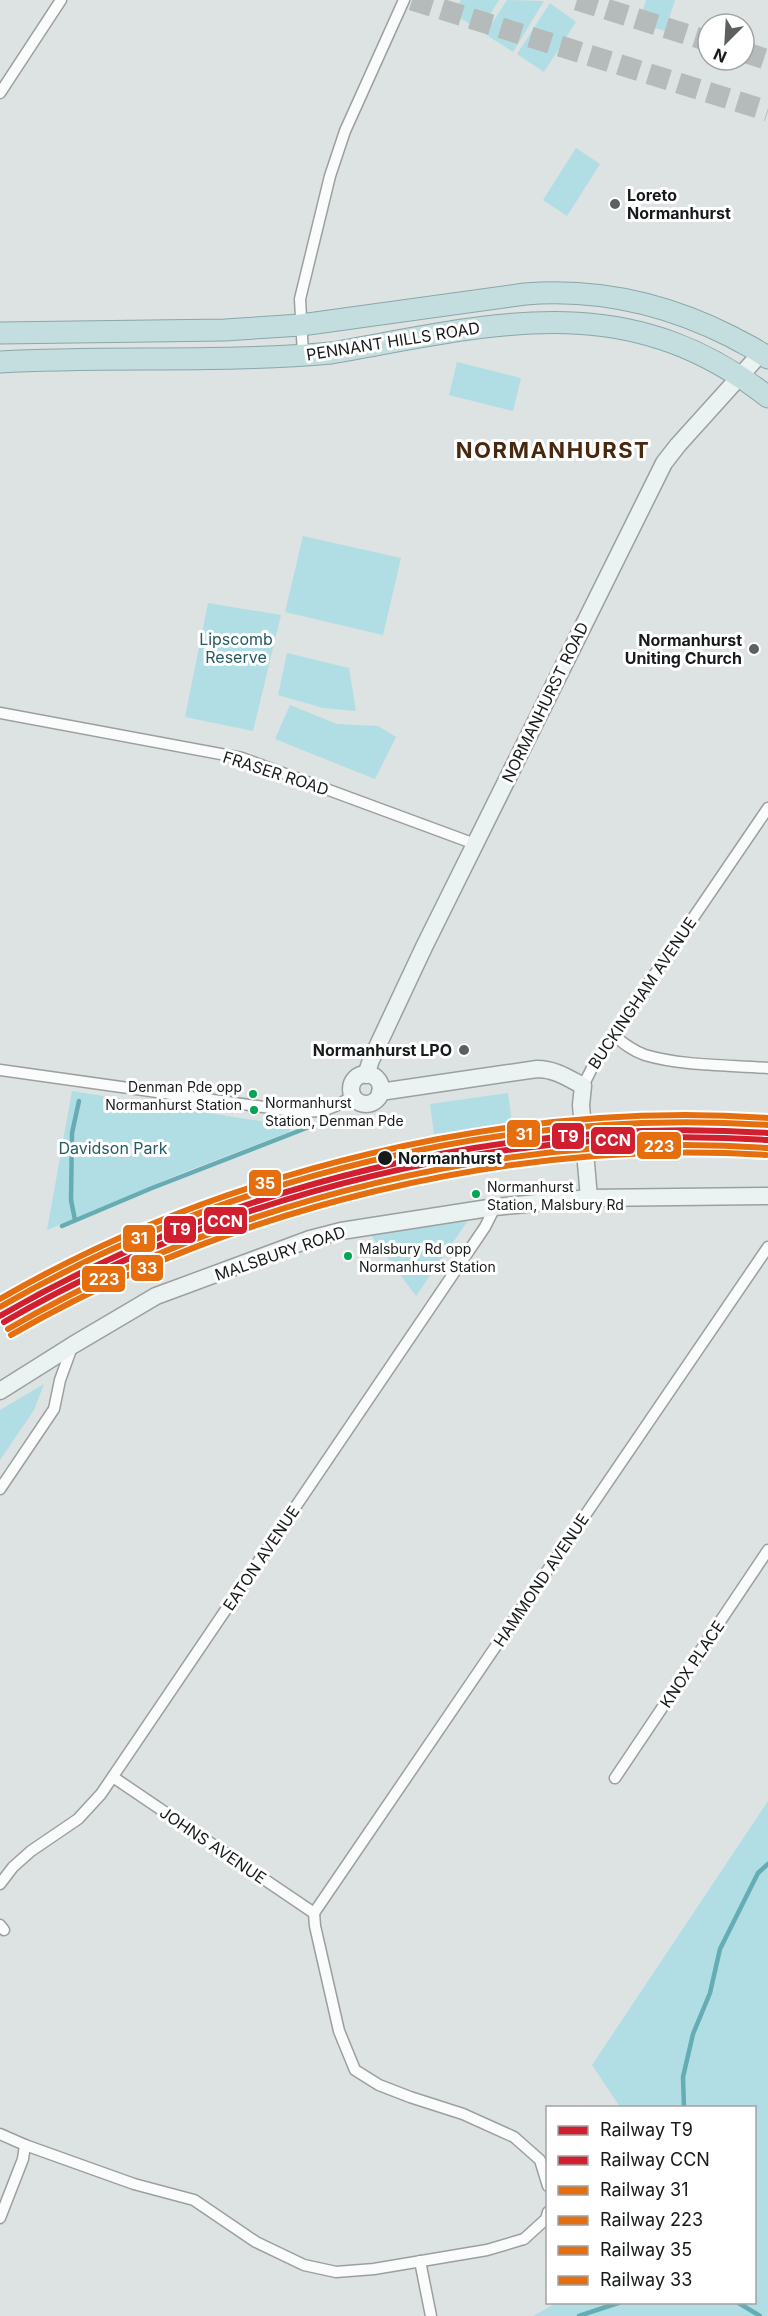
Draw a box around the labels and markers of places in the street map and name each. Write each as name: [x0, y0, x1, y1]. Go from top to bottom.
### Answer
place label: Loreto Normanhurst: [627, 185, 731, 223]
marker: Loreto Normanhurst: [608, 197, 622, 211]
place label: Normanhurst Uniting Church: [625, 630, 742, 668]
marker: Normanhurst Uniting Church: [747, 642, 761, 656]
place label: Normanhurst LPO: [313, 1040, 452, 1060]
marker: Normanhurst LPO: [457, 1043, 471, 1057]
place label: Denman Pde opp Normanhurst Station: [105, 1078, 242, 1113]
marker: Denman Pde opp Normanhurst Station: [247, 1088, 259, 1100]
place label: Normanhurst Station, Denman Pde: [265, 1094, 404, 1129]
marker: Normanhurst Station, Denman Pde: [248, 1104, 260, 1116]
place label: Normanhurst: [398, 1148, 502, 1168]
marker: Normanhurst: [376, 1149, 394, 1167]
place label: Normanhurst Station, Malsbury Rd: [487, 1178, 624, 1213]
marker: Normanhurst Station, Malsbury Rd: [470, 1188, 482, 1200]
place label: Malsbury Rd opp Normanhurst Station: [359, 1240, 496, 1275]
marker: Malsbury Rd opp Normanhurst Station: [342, 1250, 354, 1262]

